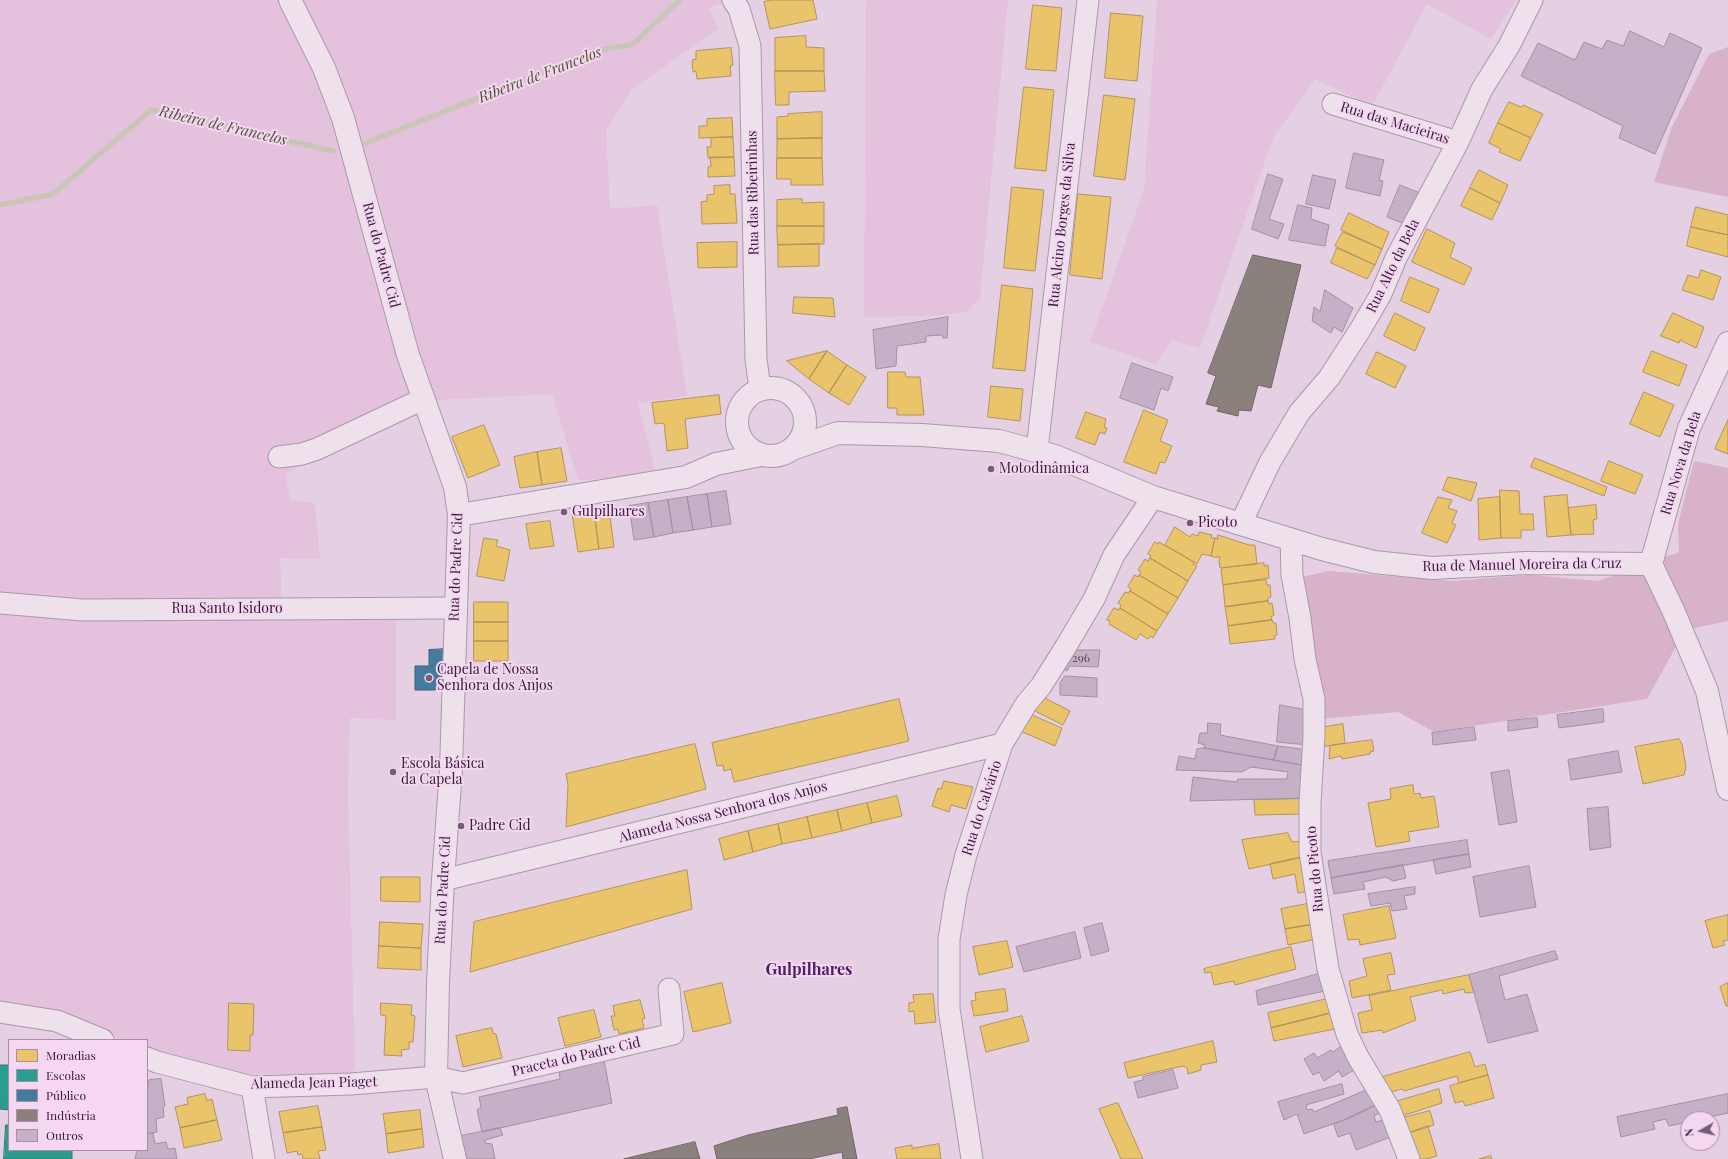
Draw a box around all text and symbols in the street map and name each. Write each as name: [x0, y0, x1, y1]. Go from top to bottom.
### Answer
water label: Ribeira de Francelos: [476, 43, 604, 107]
street label: Rua das Macieiras: [1338, 98, 1452, 148]
water label: Ribeira de Francelos: [157, 103, 289, 149]
street label: Rua das Ribeirinhas: [744, 130, 762, 256]
street label: Rua Alcino Borges da Silva: [1045, 142, 1079, 308]
street label: Rua do Padre Cid: [359, 200, 403, 310]
street label: Rua Alto da Bela: [1363, 216, 1423, 316]
street label: Rua Nova da Bela: [1657, 409, 1705, 517]
place label: Motodinâmica: [999, 461, 1089, 477]
marker: Motodinâmica: [986, 464, 996, 474]
place label: Gulpilhares: [572, 504, 645, 520]
marker: Gulpilhares: [559, 507, 569, 517]
street label: Rua do Padre Cid: [446, 512, 466, 622]
place label: Picoto: [1198, 515, 1237, 531]
marker: Picoto: [1185, 518, 1195, 528]
street label: Rua de Manuel Moreira da Cruz: [1422, 555, 1622, 575]
street label: Rua Santo Isidoro: [171, 601, 283, 617]
house number: 296: [1072, 651, 1090, 665]
place label: Capela de Nossa Senhora dos Anjos: [437, 662, 553, 694]
marker: Capela de Nossa Senhora dos Anjos: [424, 673, 434, 683]
place label: Escola Básica da Capela: [401, 756, 484, 788]
street label: Rua do Calvário: [959, 758, 1005, 858]
marker: Escola Básica da Capela: [388, 767, 398, 777]
street label: Alameda Nossa Senhora dos Anjos: [617, 778, 829, 846]
place label: Padre Cid: [469, 818, 531, 834]
marker: Padre Cid: [456, 821, 466, 831]
street label: Rua do Picoto: [1303, 825, 1327, 913]
street label: Rua do Padre Cid: [432, 835, 454, 945]
district label: Gulpilhares: [766, 960, 852, 980]
street label: Praceta do Padre Cid: [510, 1034, 642, 1080]
legend: [8, 1039, 148, 1151]
text: Moradias: [46, 1047, 96, 1063]
text: Escolas: [46, 1067, 86, 1083]
street label: Alameda Jean Piaget: [251, 1073, 377, 1093]
text: Público: [46, 1087, 86, 1103]
text: Indústria: [46, 1107, 96, 1123]
north arrow: [1680, 1111, 1720, 1151]
text: Outros: [46, 1127, 83, 1143]
text: N: [1681, 1128, 1697, 1138]

